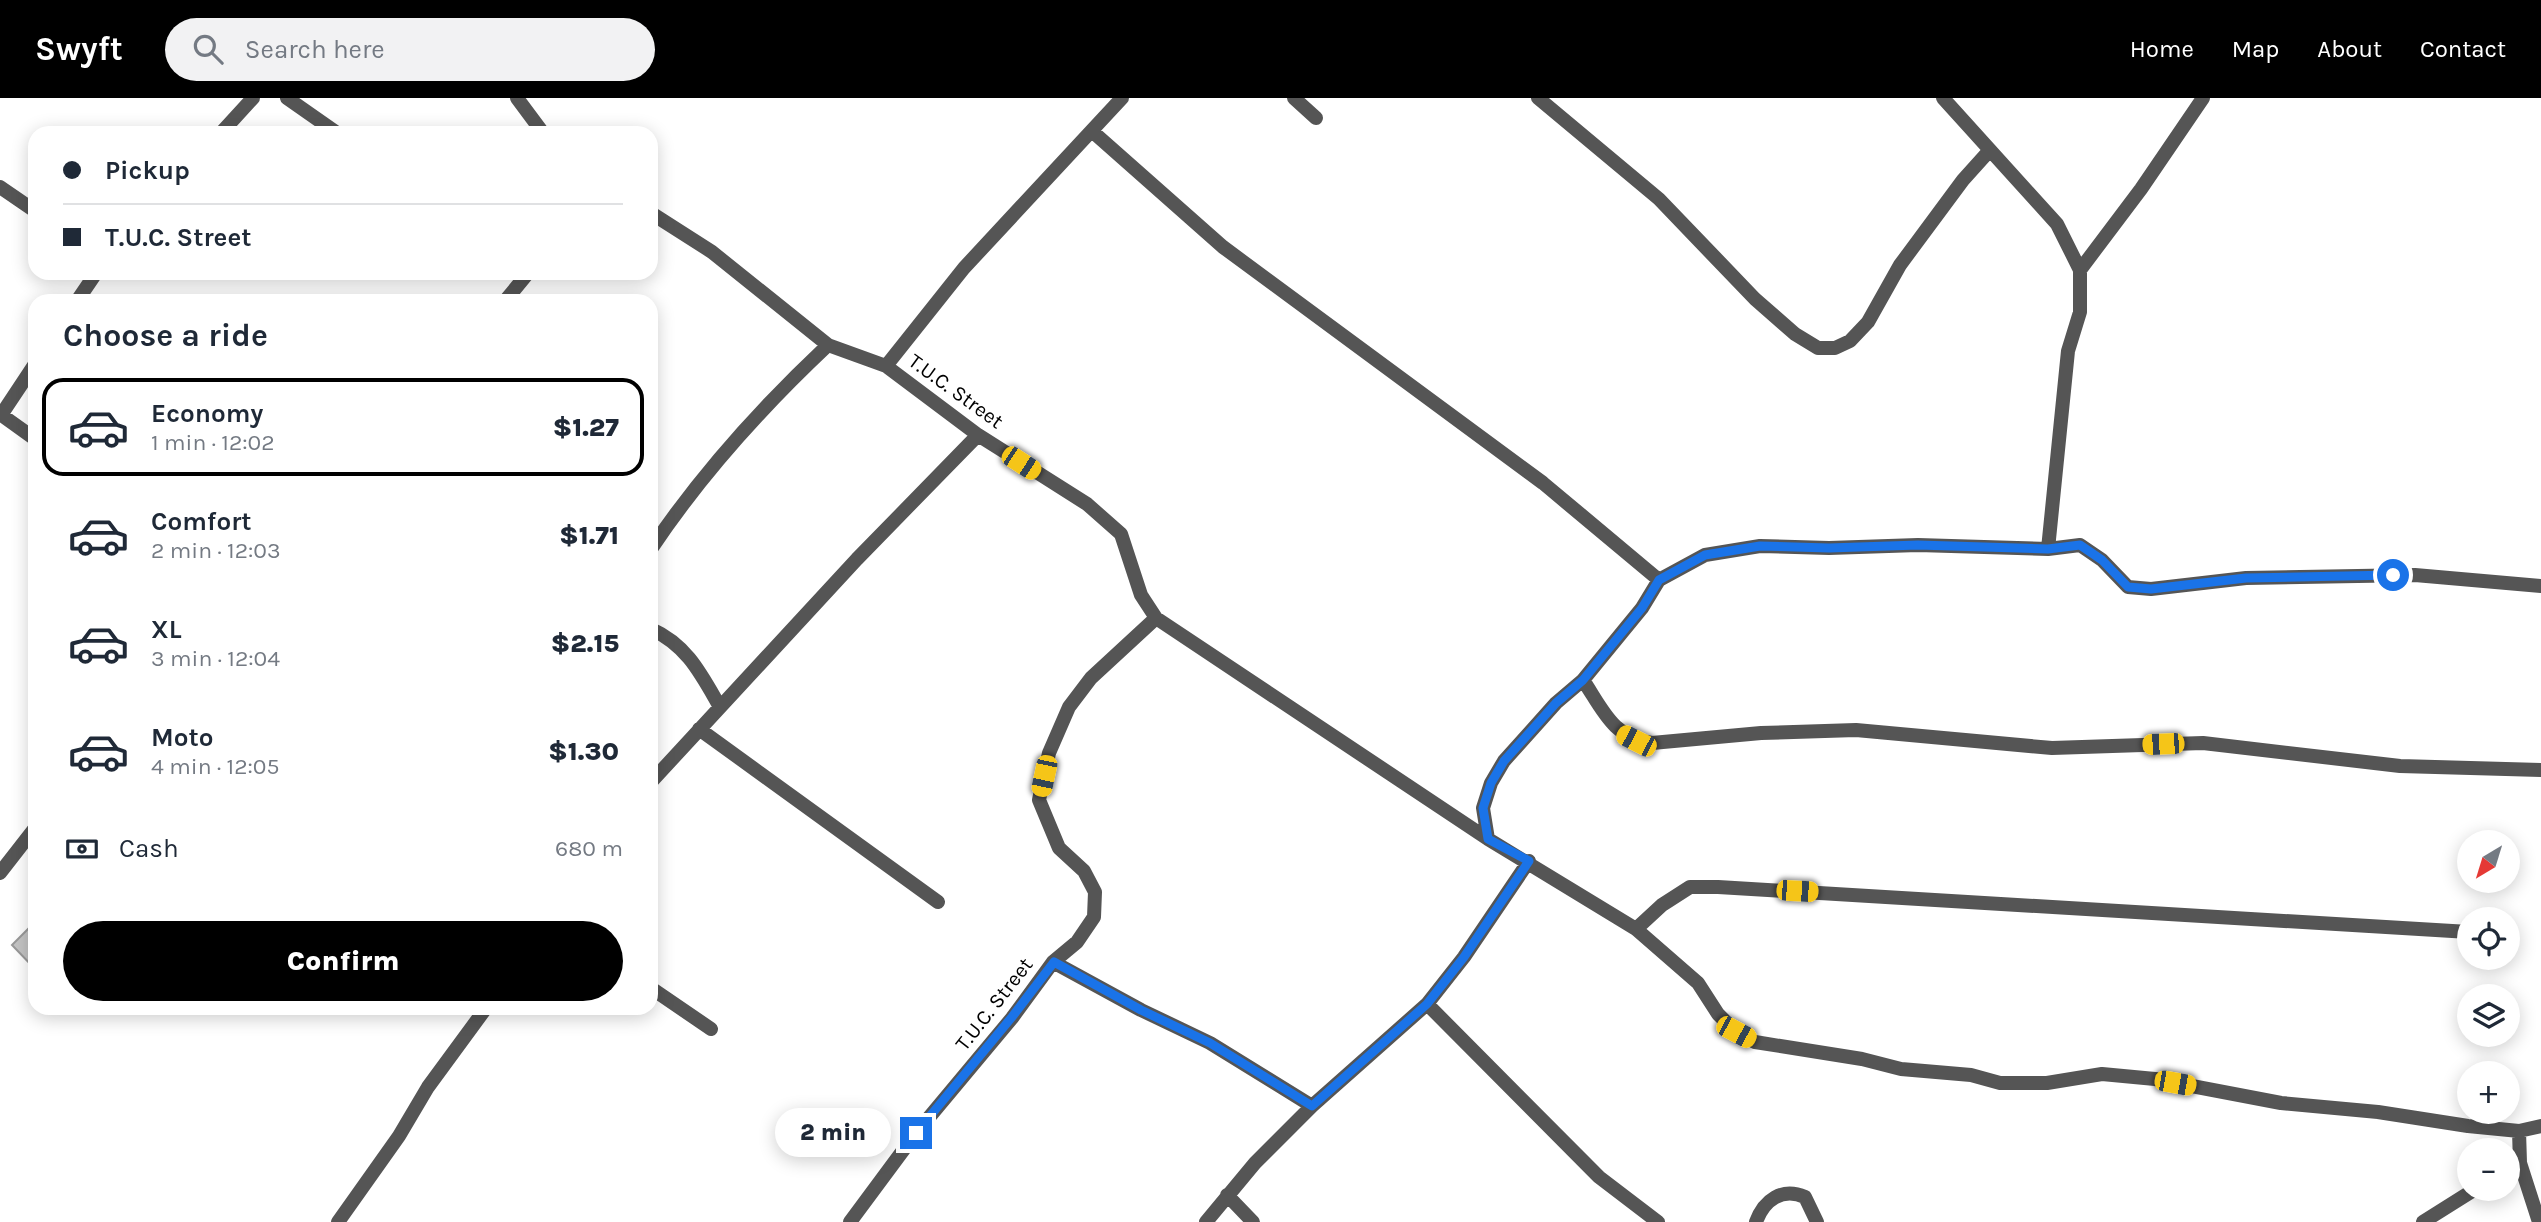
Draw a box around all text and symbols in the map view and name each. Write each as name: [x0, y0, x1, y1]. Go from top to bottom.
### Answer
search box: [165, 18, 655, 81]
text: Swyft: [35, 30, 123, 68]
icon: search: [189, 30, 227, 68]
text: Search here: [245, 34, 385, 65]
text: Home: [2130, 35, 2194, 63]
text: Map: [2232, 35, 2279, 63]
text: About: [2317, 35, 2382, 63]
text: Contact: [2420, 35, 2506, 63]
text: Pickup: [105, 155, 190, 186]
text: T.U.C. Street: [105, 222, 251, 253]
text: Choose a ride: [63, 317, 268, 354]
street label: T.U.C. Street: [904, 349, 1008, 433]
icon: car: [67, 396, 130, 459]
text: Economy: [151, 398, 263, 429]
text: $1.27: [553, 412, 619, 443]
text: 1 min · 12:02: [151, 429, 275, 456]
car: [998, 443, 1045, 483]
icon: car: [67, 504, 130, 567]
text: Comfort: [151, 506, 252, 537]
text: $1.71: [559, 520, 619, 551]
text: 2 min · 12:03: [151, 537, 281, 564]
route start: [2377, 559, 2409, 591]
icon: car: [67, 612, 130, 675]
text: XL: [151, 614, 182, 645]
text: $2.15: [551, 628, 619, 659]
text: 3 min · 12:04: [151, 645, 280, 672]
icon: car: [67, 720, 130, 783]
text: Moto: [151, 722, 213, 753]
car: [1613, 722, 1660, 760]
car: [2142, 733, 2185, 755]
text: $1.30: [548, 736, 619, 767]
text: 4 min · 12:05: [151, 753, 279, 780]
car: [1030, 753, 1059, 799]
icon: cash: [63, 830, 101, 868]
north arrow: [2457, 830, 2520, 892]
map controls: [2457, 830, 2520, 1201]
text: Cash: [119, 833, 179, 864]
text: 680 m: [555, 835, 623, 862]
car: [1776, 879, 1819, 903]
button: locate: [2457, 907, 2520, 970]
button: Confirm: [63, 921, 623, 1001]
street label: T.U.C. Street: [950, 953, 1038, 1055]
button: layers: [2457, 984, 2520, 1047]
car: [1713, 1013, 1760, 1051]
button: +: [2457, 1061, 2520, 1124]
car: [2153, 1069, 2198, 1097]
callout: 2 min: [776, 1108, 892, 1158]
route end: [900, 1117, 932, 1149]
text: 2 min: [800, 1119, 866, 1146]
button: −: [2457, 1138, 2520, 1201]

